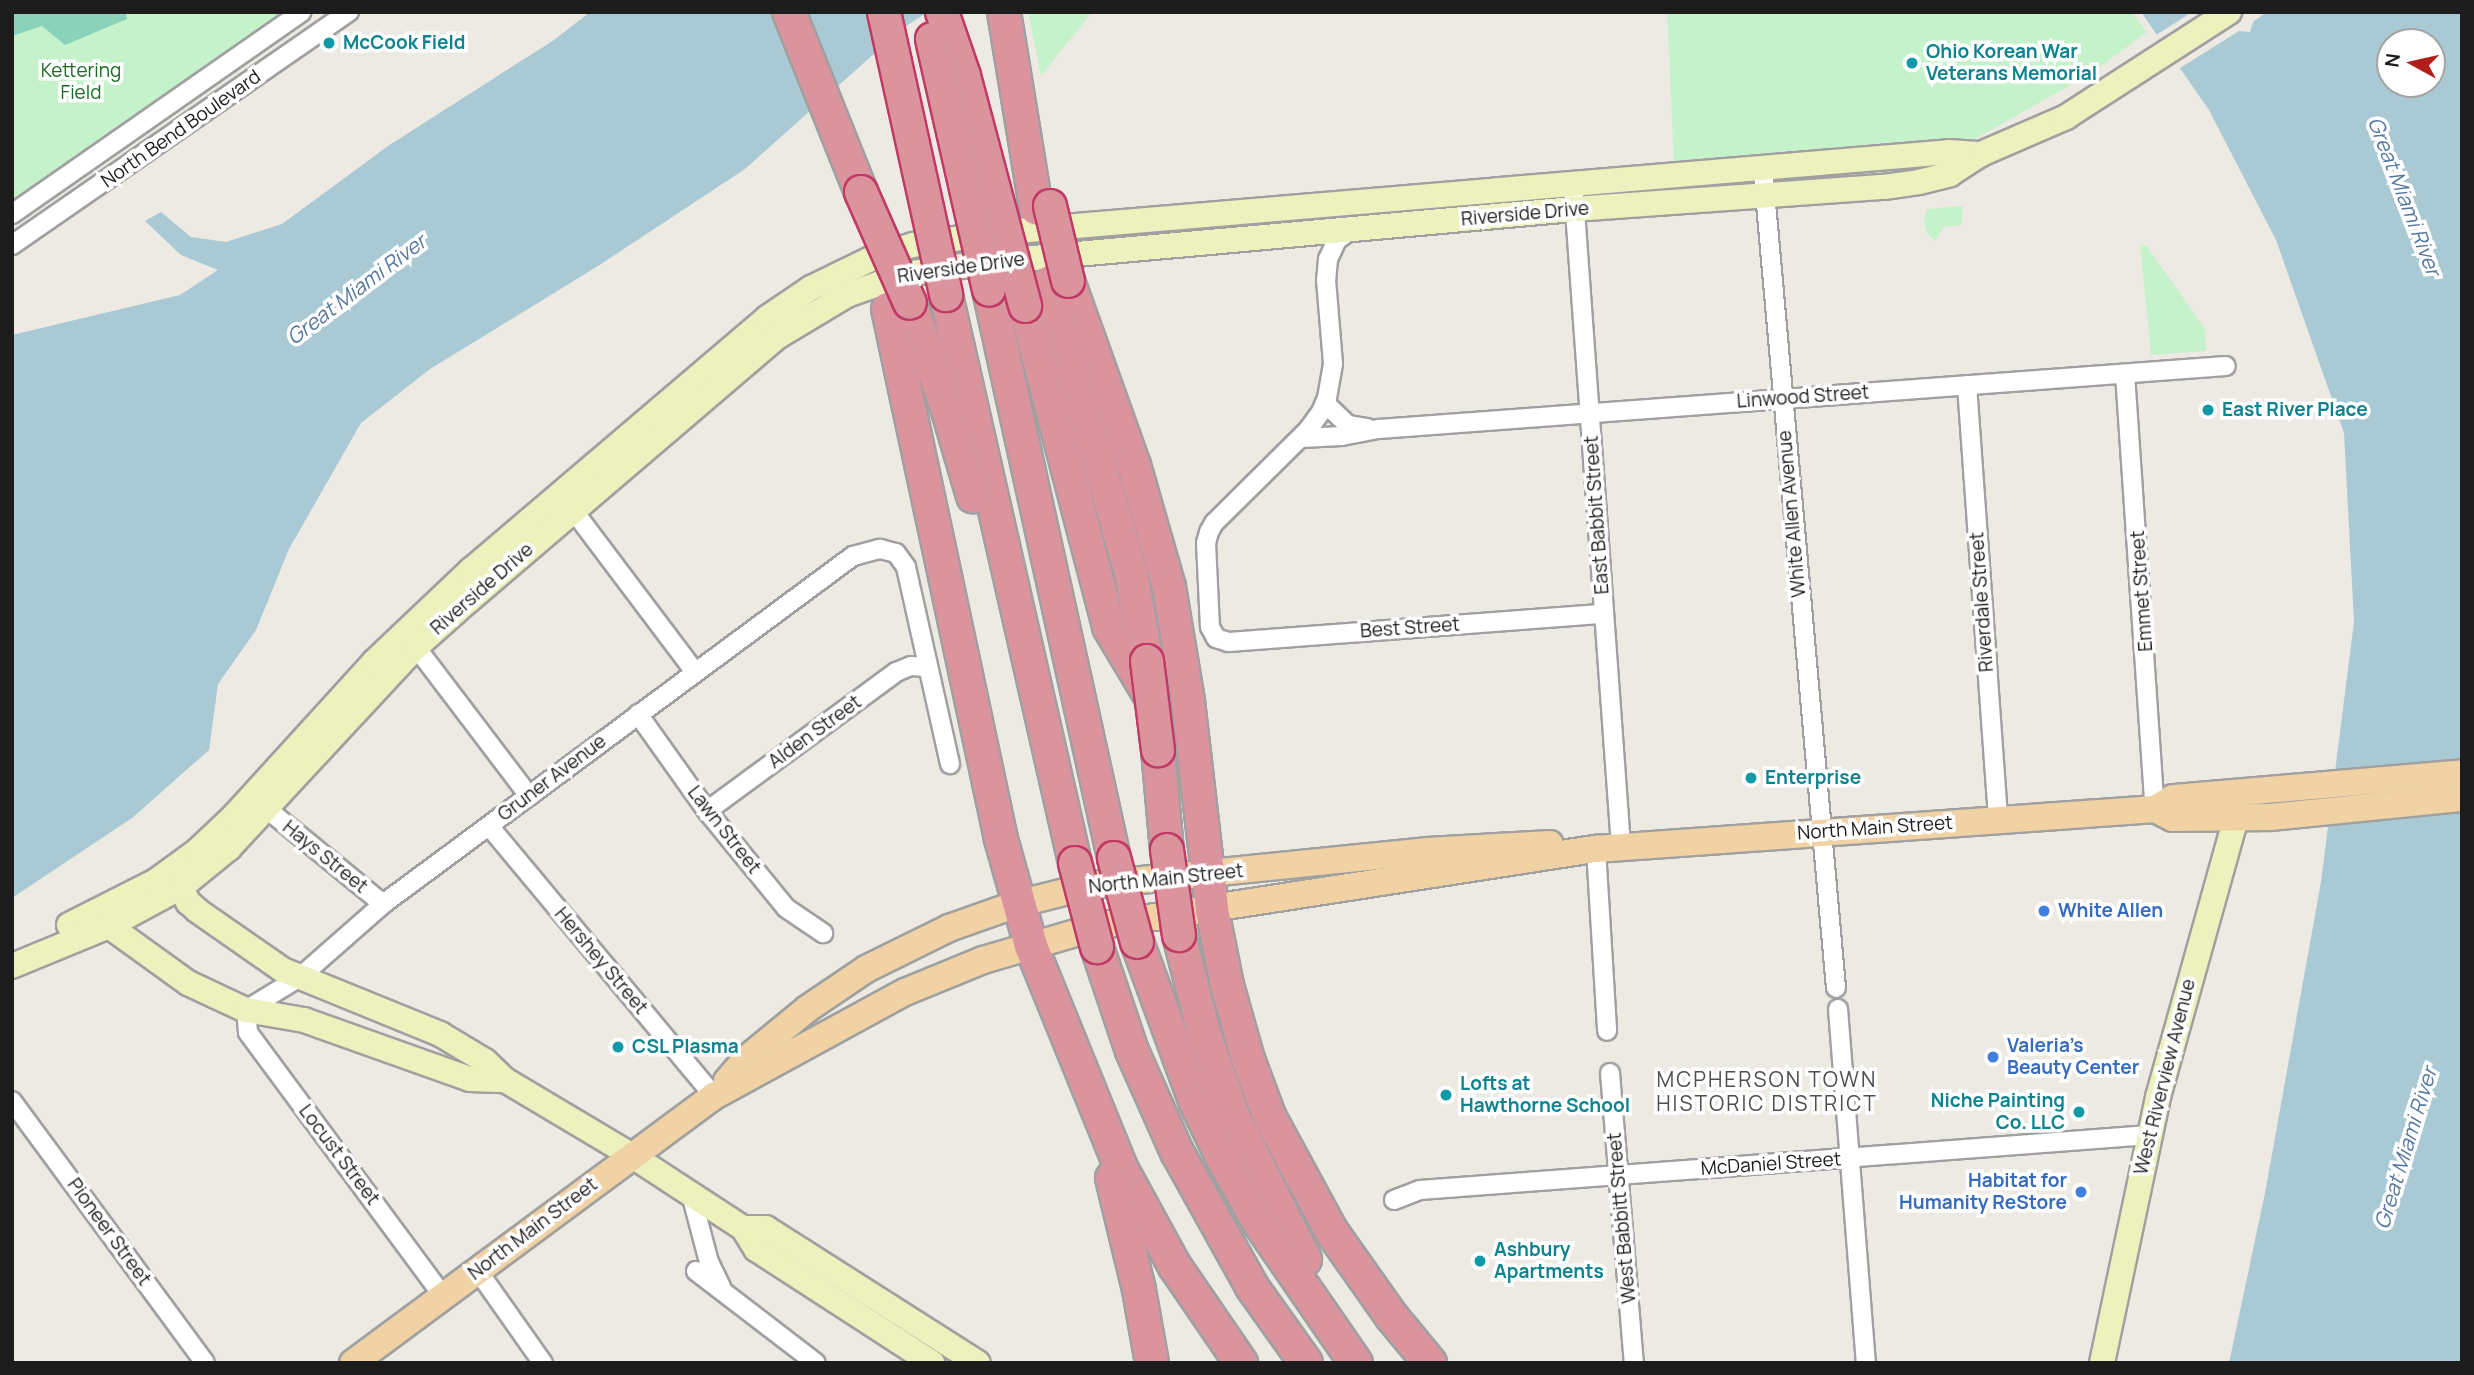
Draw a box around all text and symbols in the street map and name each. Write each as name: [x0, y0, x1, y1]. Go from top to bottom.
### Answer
north arrow: [2376, 28, 2446, 98]
place label: McCook Field: [343, 32, 465, 54]
marker: McCook Field: [321, 35, 337, 51]
place label: Ohio Korean War Veterans Memorial: [1926, 41, 2097, 85]
text: N: [2378, 52, 2406, 69]
marker: Ohio Korean War Veterans Memorial: [1904, 55, 1920, 71]
park label: Kettering Field: [41, 60, 121, 104]
street label: North Bend Boulevard: [97, 65, 265, 193]
water label: Great Miami River: [2363, 113, 2447, 279]
street label: Riverside Drive: [1460, 197, 1590, 231]
water label: Great Miami River: [281, 228, 431, 350]
street label: Riverside Drive: [896, 248, 1026, 288]
street label: Linwood Street: [1736, 381, 1870, 413]
place label: East River Place: [2222, 399, 2368, 421]
marker: East River Place: [2200, 402, 2216, 418]
street label: White Allen Avenue: [1773, 430, 1811, 598]
street label: East Babbit Street: [1580, 435, 1614, 595]
street label: Emmet Street: [2126, 530, 2158, 652]
street label: Riverdale Street: [1966, 531, 1998, 673]
street label: Riverside Drive: [426, 538, 538, 640]
street label: Best Street: [1359, 613, 1461, 643]
street label: Alden Street: [764, 691, 866, 773]
street label: Gruner Avenue: [493, 730, 611, 826]
place label: Enterprise: [1765, 767, 1861, 789]
marker: Enterprise: [1743, 770, 1759, 786]
street label: Lawn Street: [683, 781, 765, 879]
street label: North Main Street: [1797, 811, 1953, 845]
street label: Hays Street: [278, 816, 372, 898]
street label: North Main Street: [1087, 860, 1245, 898]
place label: White Allen: [2058, 900, 2163, 922]
street label: Hershey Street: [550, 903, 652, 1019]
marker: White Allen: [2036, 903, 2052, 919]
street label: West Riverview Avenue: [2130, 977, 2200, 1177]
place label: Valeria’s Beauty Center: [2007, 1035, 2139, 1079]
place label: CSL Plasma: [632, 1036, 740, 1058]
marker: CSL Plasma: [610, 1039, 626, 1055]
marker: Valeria’s Beauty Center: [1985, 1049, 2001, 1065]
water label: Great Miami River: [2368, 1064, 2442, 1232]
district label: MCPHERSON TOWN HISTORIC DISTRICT: [1658, 1066, 1876, 1116]
place label: Lofts at Hawthorne School: [1460, 1073, 1630, 1117]
marker: Lofts at Hawthorne School: [1438, 1087, 1454, 1103]
place label: Niche Painting Co. LLC: [1931, 1090, 2065, 1134]
street label: Locust Street: [294, 1100, 384, 1210]
marker: Niche Painting Co. LLC: [2071, 1104, 2087, 1120]
street label: West Babbitt Street: [1603, 1131, 1641, 1305]
street label: McDaniel Street: [1700, 1148, 1842, 1180]
place label: Habitat for Humanity ReStore: [1899, 1170, 2067, 1214]
street label: North Main Street: [464, 1173, 602, 1285]
street label: Pioneer Street: [62, 1174, 156, 1290]
marker: Habitat for Humanity ReStore: [2073, 1184, 2089, 1200]
place label: Ashbury Apartments: [1494, 1239, 1604, 1283]
marker: Ashbury Apartments: [1472, 1253, 1488, 1269]

